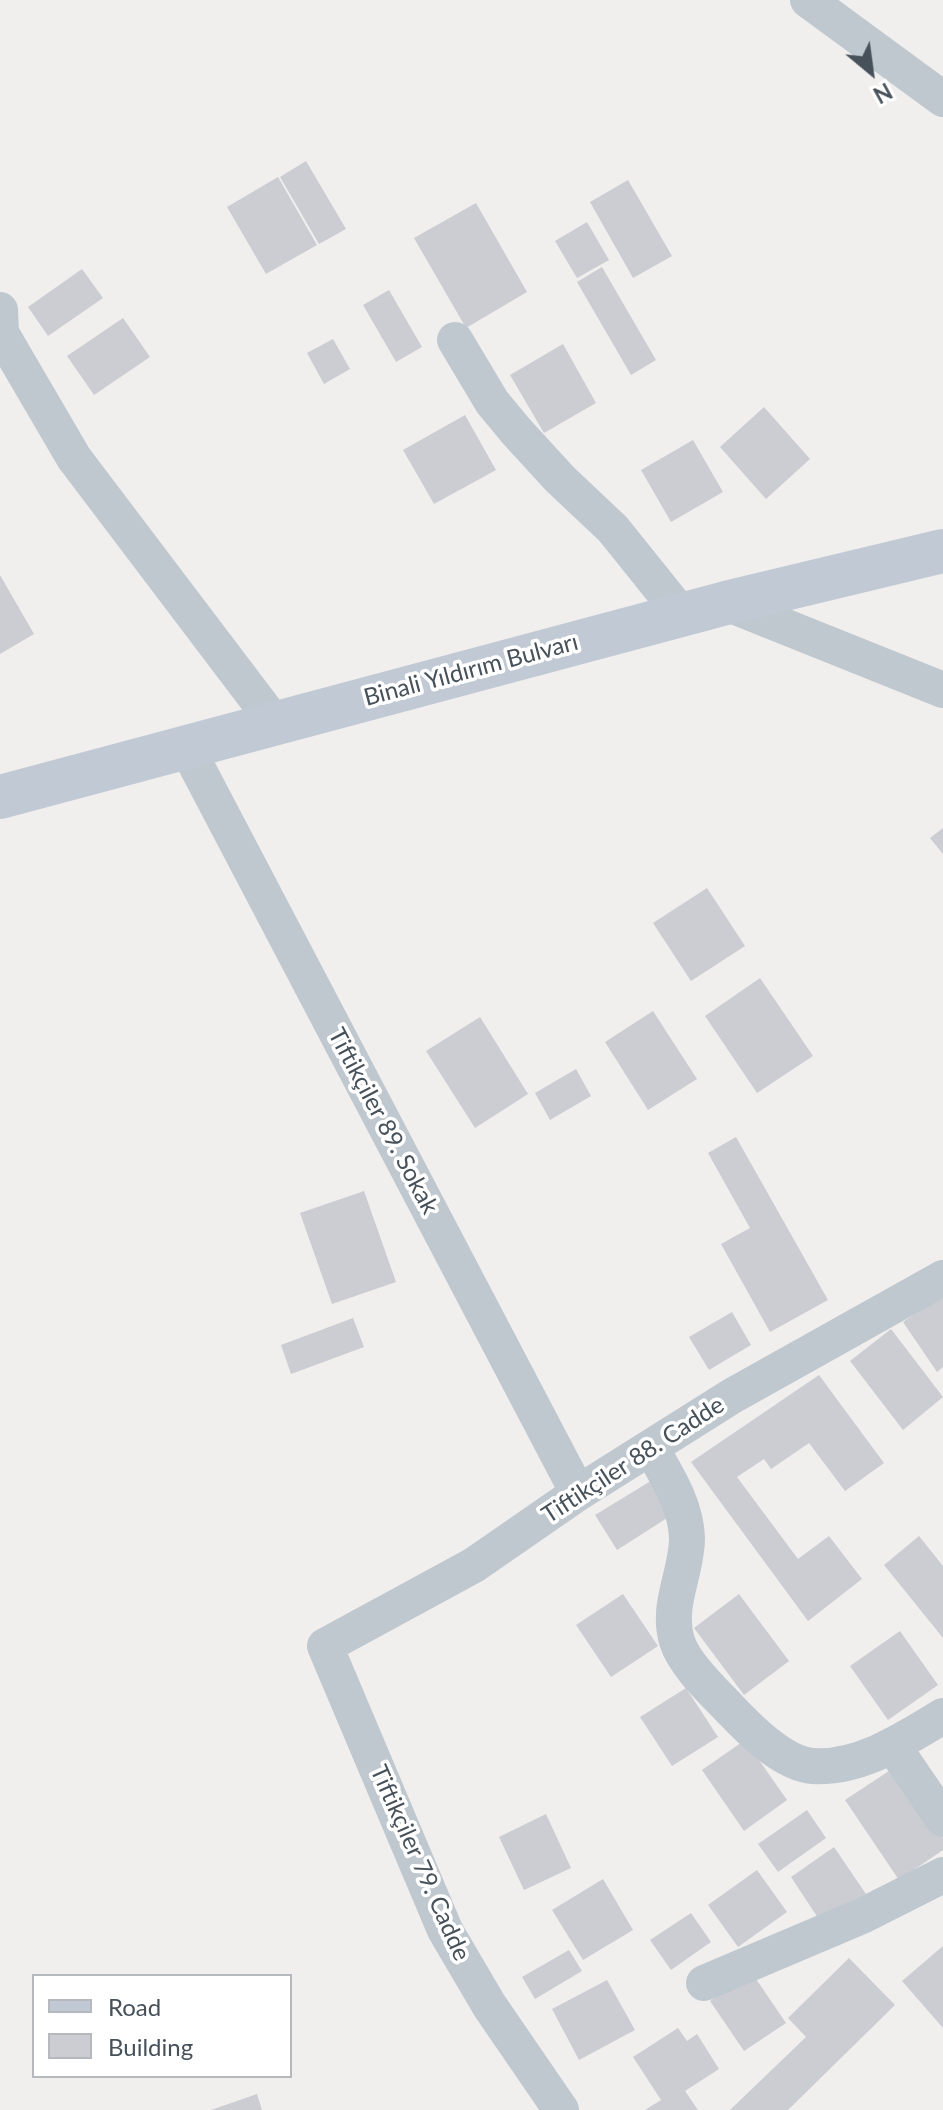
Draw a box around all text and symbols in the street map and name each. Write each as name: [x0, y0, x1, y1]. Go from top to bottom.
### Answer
north arrow: [831, 32, 911, 112]
text: N: [869, 78, 897, 109]
street label: Binali Yıldırım Bulvarı: [361, 628, 581, 712]
street label: Tiftikçiler 89. Sokak: [322, 1023, 444, 1219]
street label: Tiftikçiler 88. Cadde: [537, 1390, 729, 1530]
street label: Tiftikçiler 79. Cadde: [364, 1761, 476, 1965]
legend: [32, 1974, 292, 2078]
text: Road: [108, 1992, 161, 2021]
text: Building: [108, 2032, 193, 2061]

